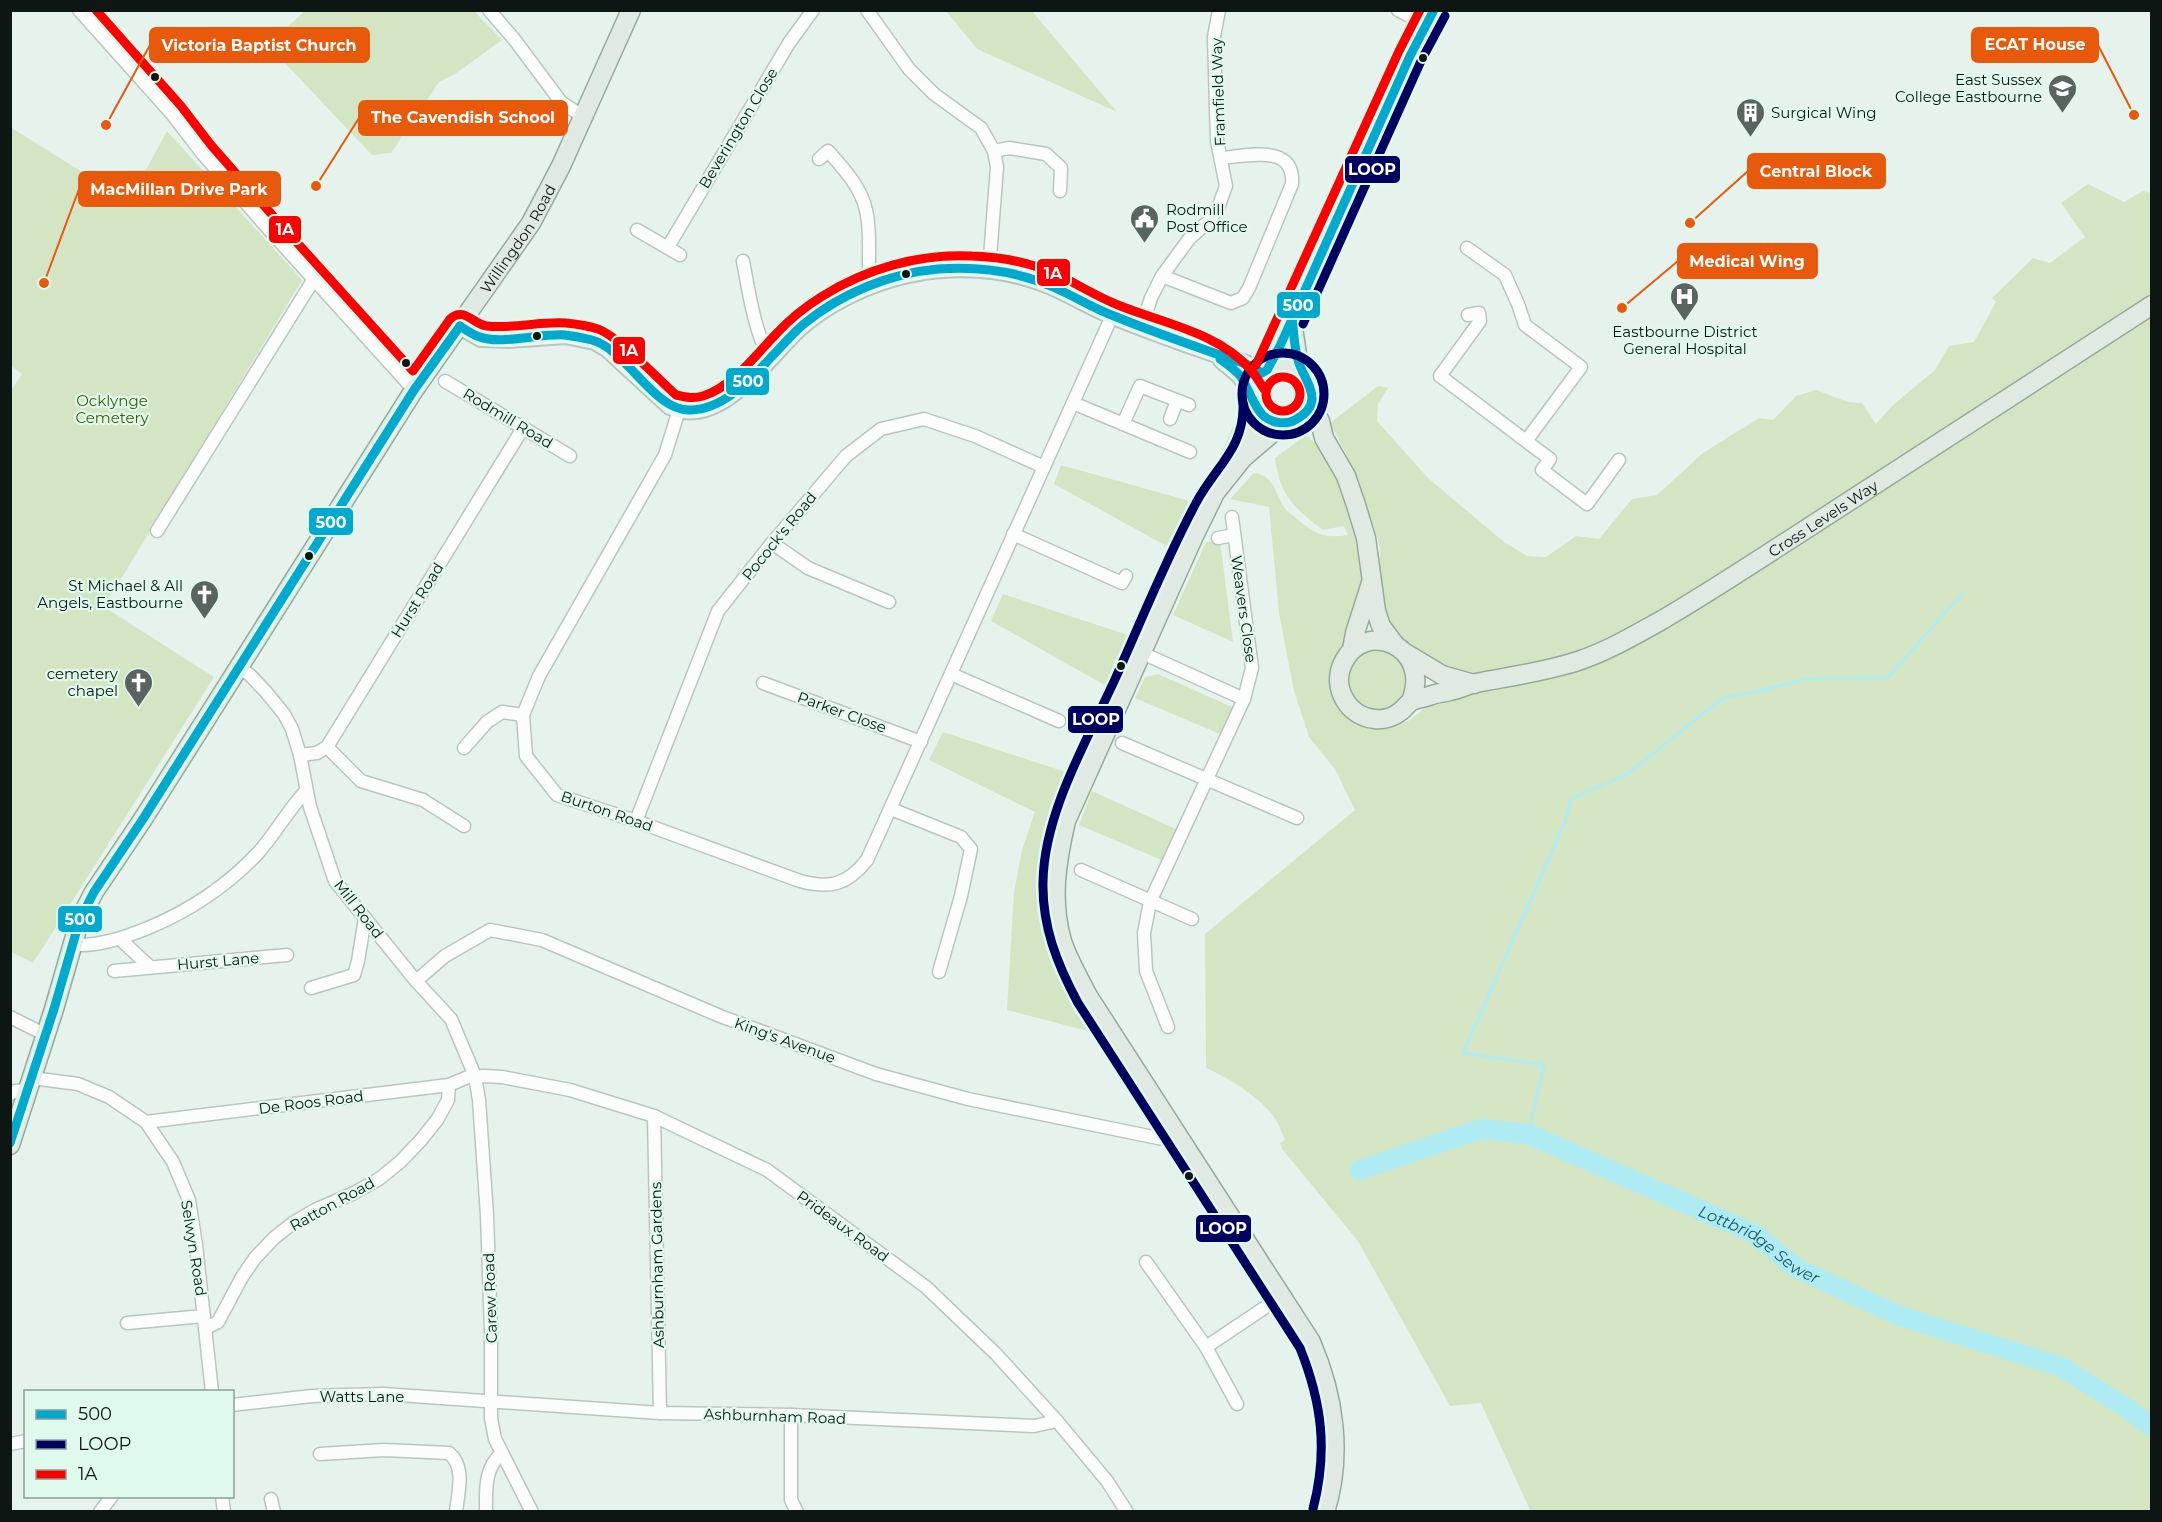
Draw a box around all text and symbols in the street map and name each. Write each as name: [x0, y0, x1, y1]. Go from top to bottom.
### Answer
callout: Victoria Baptist Church: [150, 28, 369, 62]
callout: ECAT House: [1972, 28, 2098, 62]
text: ECAT House: [1984, 35, 2086, 54]
text: Victoria Baptist Church: [160, 36, 357, 55]
street label: Framfield Way: [1207, 37, 1229, 146]
unlabelled marker: [1417, 52, 1429, 64]
street label: Beverington Close: [695, 64, 781, 192]
place label: East Sussex College Eastbourne: [1895, 70, 2042, 106]
unlabelled marker: [149, 71, 161, 83]
school or university icon: East Sussex College Eastbourne: [2047, 72, 2079, 114]
building icon: Surgical Wing: [1734, 96, 1766, 138]
callout: The Cavendish School: [359, 101, 567, 135]
place label: Surgical Wing: [1771, 103, 1877, 122]
text: The Cavendish School: [371, 108, 555, 127]
callout: Central Block: [1748, 154, 1885, 188]
line badge: LOOP: [1344, 155, 1401, 184]
text: LOOP: [1348, 160, 1396, 179]
text: Central Block: [1760, 162, 1873, 181]
callout: MacMillan Drive Park: [79, 172, 280, 206]
text: MacMillan Drive Park: [90, 180, 268, 199]
street label: Willingdon Road: [475, 181, 559, 297]
place label: Rodmill Post Office: [1166, 200, 1248, 236]
public building icon: Rodmill Post Office: [1129, 202, 1161, 244]
line badge: 1A: [268, 215, 302, 244]
text: 1A: [276, 220, 295, 239]
callout: Medical Wing: [1678, 244, 1817, 278]
text: Medical Wing: [1689, 252, 1805, 271]
line badge: 1A: [1036, 258, 1071, 287]
text: 1A: [1044, 264, 1063, 283]
unlabelled marker: [900, 268, 912, 280]
hospital icon: Eastbourne District General Hospital: [1669, 280, 1701, 322]
line badge: 500: [1276, 291, 1321, 319]
text: 500: [1282, 296, 1314, 315]
place label: Eastbourne District General Hospital: [1612, 322, 1758, 358]
unlabelled marker: [531, 330, 543, 342]
line badge: 1A: [612, 336, 646, 365]
text: 1A: [620, 341, 639, 360]
unlabelled marker: [400, 357, 412, 369]
line badge: 500: [725, 367, 770, 396]
text: 500: [732, 372, 764, 391]
street label: Rodmill Road: [460, 384, 556, 452]
park label: Ocklynge Cemetery: [75, 391, 149, 427]
street label: Cross Levels Way: [1764, 475, 1882, 561]
street label: Pocock's Road: [737, 488, 821, 584]
line badge: 500: [308, 507, 354, 536]
text: 500: [315, 513, 347, 532]
unlabelled marker: [303, 550, 315, 562]
street label: Weavers Close: [1227, 554, 1261, 664]
street label: Hurst Road: [386, 559, 448, 641]
place label: St Michael & All Angels, Eastbourne: [37, 576, 183, 612]
church icon: St Michael & All Angels, Eastbourne: [188, 578, 220, 620]
unlabelled marker: [1115, 660, 1127, 672]
place label: cemetery chapel: [47, 664, 119, 700]
church icon: cemetery chapel: [123, 666, 155, 708]
street label: Parker Close: [795, 687, 889, 737]
line badge: LOOP: [1067, 705, 1124, 734]
text: LOOP: [1072, 710, 1120, 729]
street label: Burton Road: [558, 786, 656, 836]
street label: Mill Road: [330, 876, 388, 942]
line badge: 500: [57, 905, 103, 933]
text: 500: [64, 910, 96, 929]
street label: Hurst Lane: [176, 948, 260, 974]
street label: King's Avenue: [732, 1013, 838, 1067]
street label: De Roos Road: [257, 1086, 365, 1118]
unlabelled marker: [1183, 1170, 1195, 1182]
street label: Ratton Road: [286, 1173, 378, 1235]
street label: Ashburnham Gardens: [646, 1182, 668, 1348]
street label: Prideaux Road: [793, 1186, 893, 1266]
street label: Selwyn Road: [177, 1199, 211, 1297]
water label: Lottbridge Sewer: [1696, 1201, 1823, 1287]
line badge: LOOP: [1195, 1214, 1252, 1243]
text: LOOP: [1199, 1219, 1247, 1238]
street label: Carew Road: [479, 1252, 501, 1344]
street label: Watts Lane: [320, 1387, 404, 1406]
legend: [24, 1390, 234, 1498]
text: 500: [78, 1403, 112, 1425]
street label: Ashburnham Road: [703, 1404, 847, 1428]
text: LOOP: [78, 1433, 131, 1455]
text: 1A: [78, 1463, 97, 1485]

